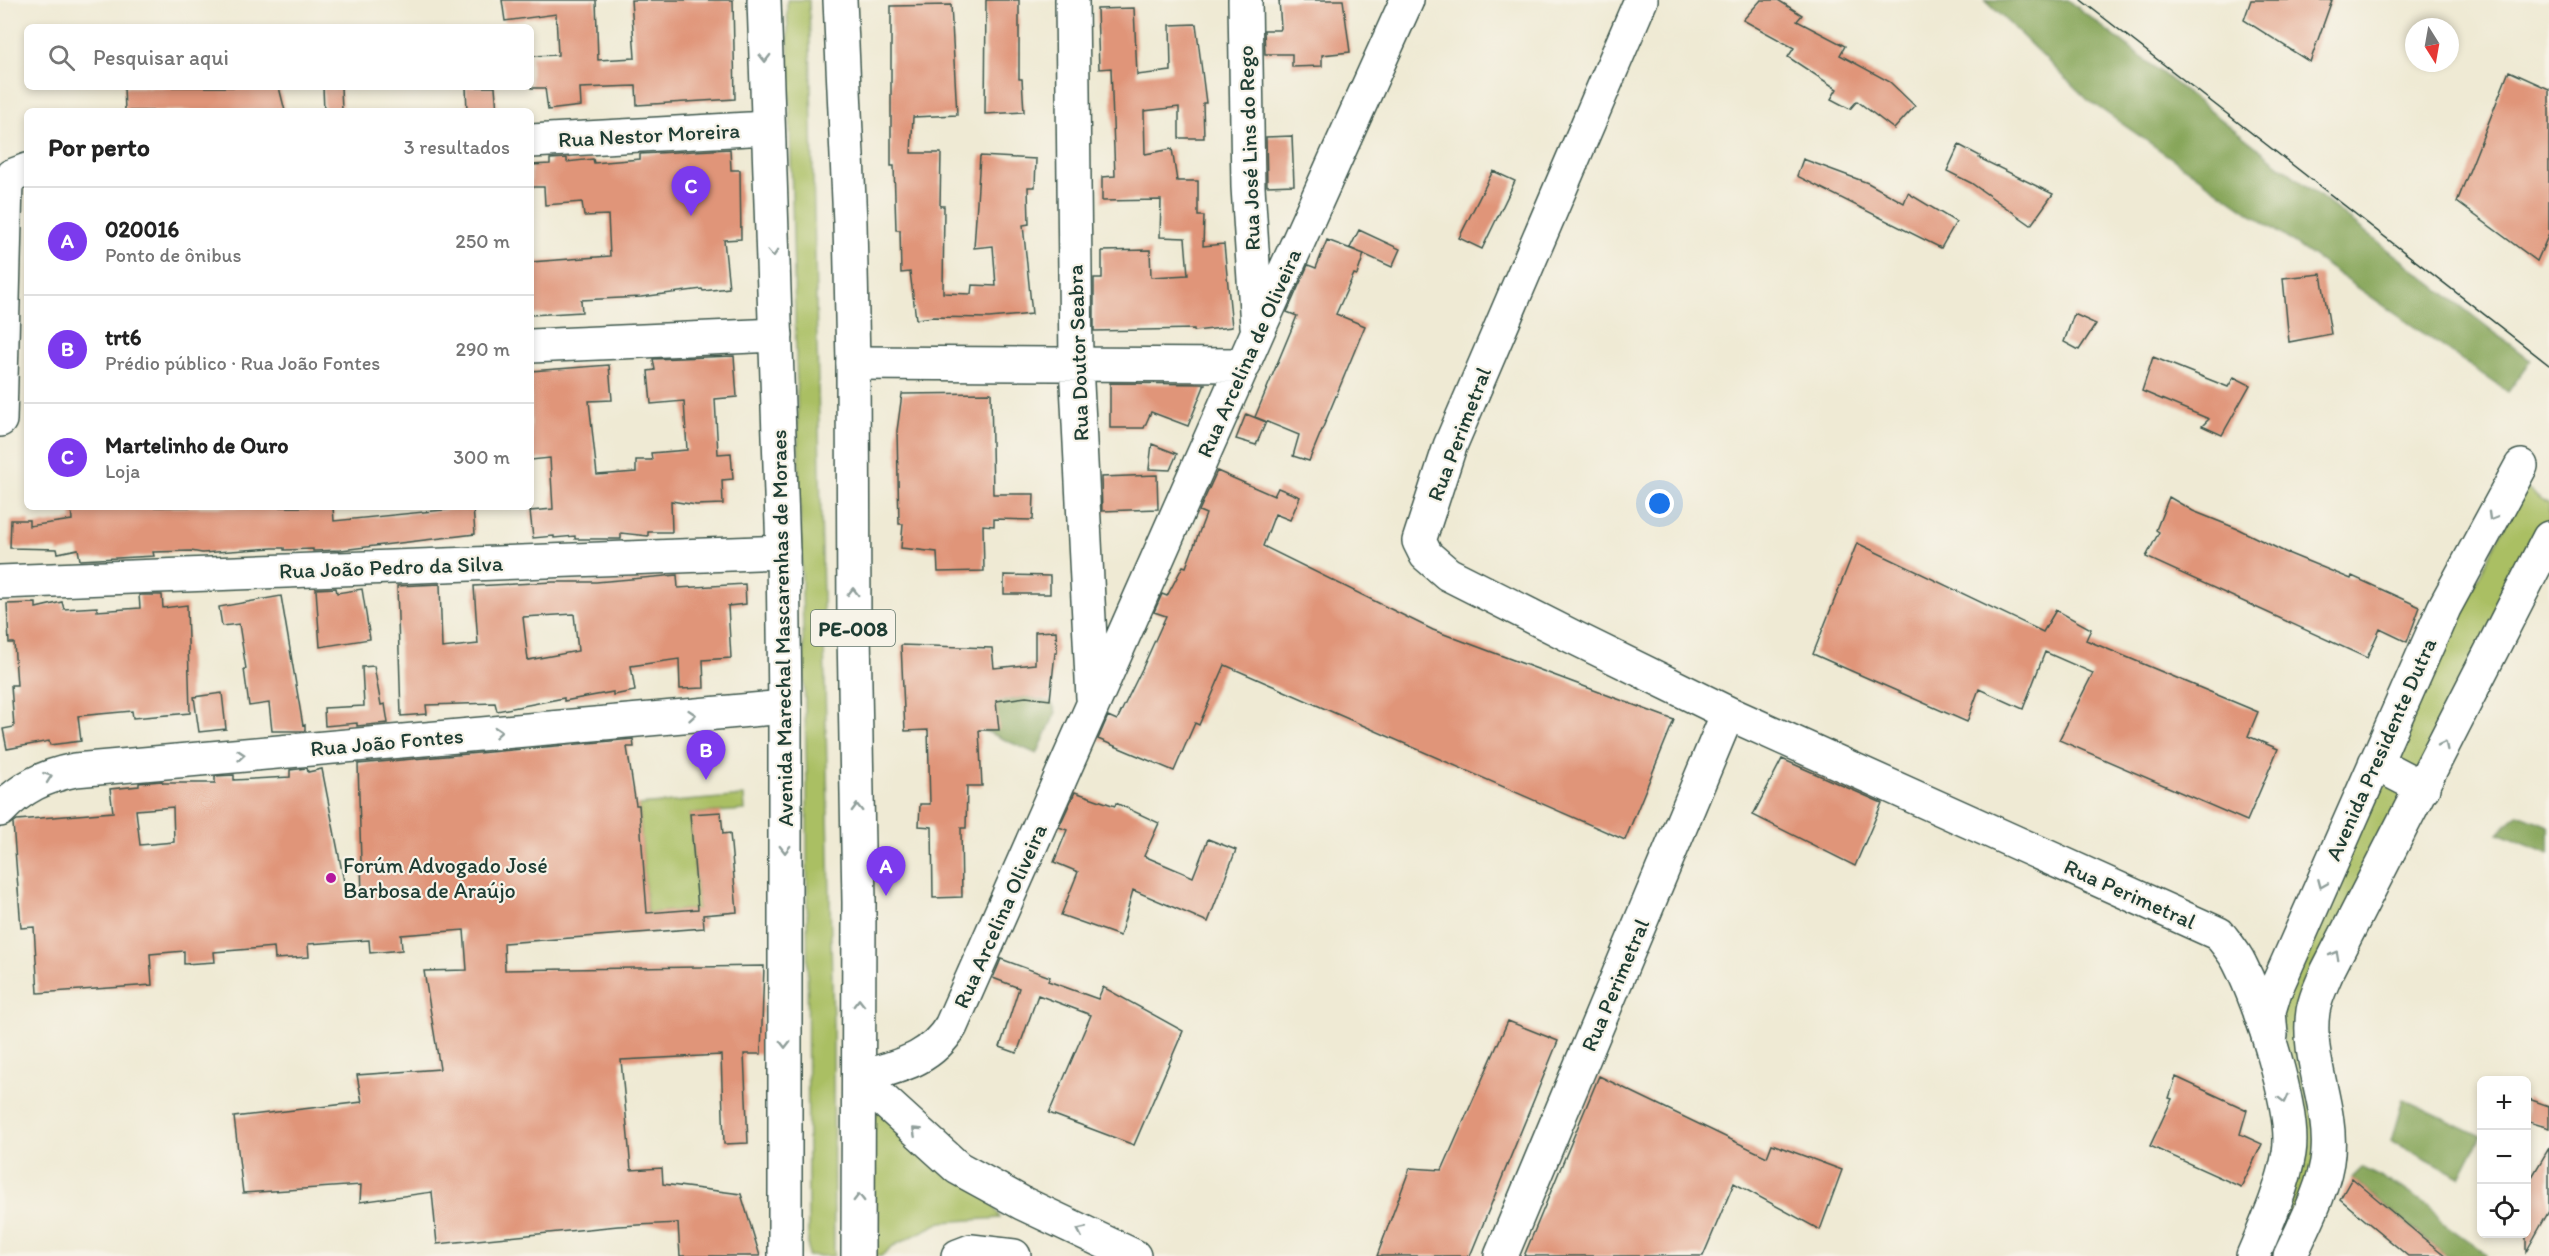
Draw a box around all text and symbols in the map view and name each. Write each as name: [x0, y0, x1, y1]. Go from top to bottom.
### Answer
north arrow: [2405, 18, 2459, 72]
search box: [24, 24, 534, 90]
icon: search: [45, 41, 78, 74]
text: Pesquisar aqui: [93, 44, 229, 71]
street label: Rua José Lins do Rego: [1232, 45, 1266, 251]
one-way arrow: [759, 54, 771, 63]
street label: Rua Nestor Moreira: [557, 117, 741, 153]
text: Por perto: [48, 131, 150, 163]
text: 3 resultados: [404, 135, 510, 159]
pin: C: [672, 166, 710, 216]
text: 020016: [105, 216, 179, 243]
text: A: [61, 229, 74, 253]
text: 250 m: [455, 229, 510, 253]
text: Ponto de ônibus: [105, 243, 242, 267]
street label: Rua Arcelina de Oliveira: [1191, 244, 1307, 462]
one-way arrow: [766, 249, 779, 258]
street label: Rua Doutor Seabra: [1061, 264, 1095, 442]
text: trt6: [105, 324, 141, 351]
text: B: [61, 337, 74, 361]
text: 290 m: [455, 337, 510, 361]
text: Prédio público · Rua João Fontes: [105, 351, 380, 375]
street label: Rua Perimetral: [1421, 363, 1497, 505]
street label: Avenida Marechal Mascarenhas de Moraes: [765, 429, 799, 827]
text: Martelinho de Ouro: [105, 432, 288, 459]
text: C: [61, 445, 74, 469]
text: 300 m: [453, 445, 510, 469]
text: Loja: [105, 459, 140, 483]
your location: [1645, 489, 1674, 518]
one-way arrow: [2488, 511, 2500, 521]
street label: Rua João Pedro da Silva: [278, 550, 504, 584]
one-way arrow: [847, 587, 859, 596]
road number: PE-008: [811, 610, 895, 646]
street label: Avenida Presidente Dutra: [2320, 633, 2443, 865]
one-way arrow: [688, 709, 697, 722]
street label: Rua João Fontes: [309, 722, 465, 762]
one-way arrow: [493, 726, 503, 739]
pin: B: [686, 730, 726, 780]
one-way arrow: [2437, 740, 2448, 751]
one-way arrow: [236, 749, 245, 762]
one-way arrow: [42, 772, 53, 785]
one-way arrow: [851, 803, 863, 812]
street label: Rua Arcelina Oliveira: [947, 819, 1053, 1012]
one-way arrow: [779, 845, 791, 854]
pin: A: [866, 846, 906, 896]
place label: Forúm Advogado José Barbosa de Araújo: [343, 852, 548, 904]
street label: Rua Perimetral: [2060, 853, 2200, 935]
marker: Forúm Advogado José Barbosa de Araújo: [324, 871, 338, 885]
one-way arrow: [2317, 877, 2329, 888]
street label: Rua Perimetral: [1575, 915, 1655, 1055]
one-way arrow: [2328, 951, 2339, 962]
one-way arrow: [853, 998, 865, 1007]
one-way arrow: [779, 1040, 791, 1049]
map controls: [2477, 1076, 2531, 1238]
button: +: [2477, 1076, 2531, 1130]
one-way arrow: [2276, 1094, 2289, 1104]
one-way arrow: [912, 1127, 923, 1138]
button: −: [2477, 1130, 2531, 1184]
button: locate: [2477, 1184, 2531, 1238]
one-way arrow: [853, 1193, 865, 1202]
one-way arrow: [1077, 1227, 1088, 1239]

